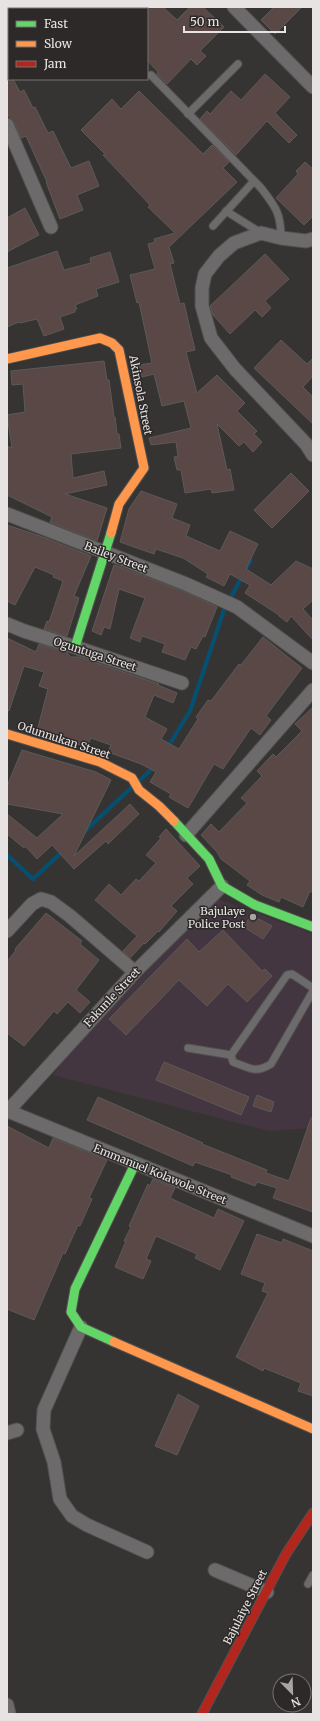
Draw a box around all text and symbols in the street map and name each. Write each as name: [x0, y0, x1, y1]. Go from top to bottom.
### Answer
legend: [8, 8, 148, 80]
scale bar: [184, 8, 285, 34]
text: 50 m: [190, 14, 219, 29]
text: Fast: [44, 16, 68, 31]
text: Slow: [44, 36, 73, 51]
text: Jam: [43, 56, 67, 71]
street label: Akinsola Street: [126, 353, 156, 437]
street label: Bailey Street: [82, 539, 150, 576]
street label: Oguntuga Street: [52, 634, 139, 674]
street label: Odunnukan Street: [16, 718, 113, 762]
place label: Bajulaye Police Post: [188, 904, 246, 931]
marker: Bajulaye Police Post: [248, 912, 258, 922]
street label: Fakunle Street: [81, 964, 144, 1030]
street label: Emmanuel Kolawole Street: [91, 1141, 229, 1207]
street label: Bajulaiye Street: [220, 1567, 270, 1647]
north arrow: [272, 1673, 312, 1713]
text: N: [289, 1694, 303, 1710]

